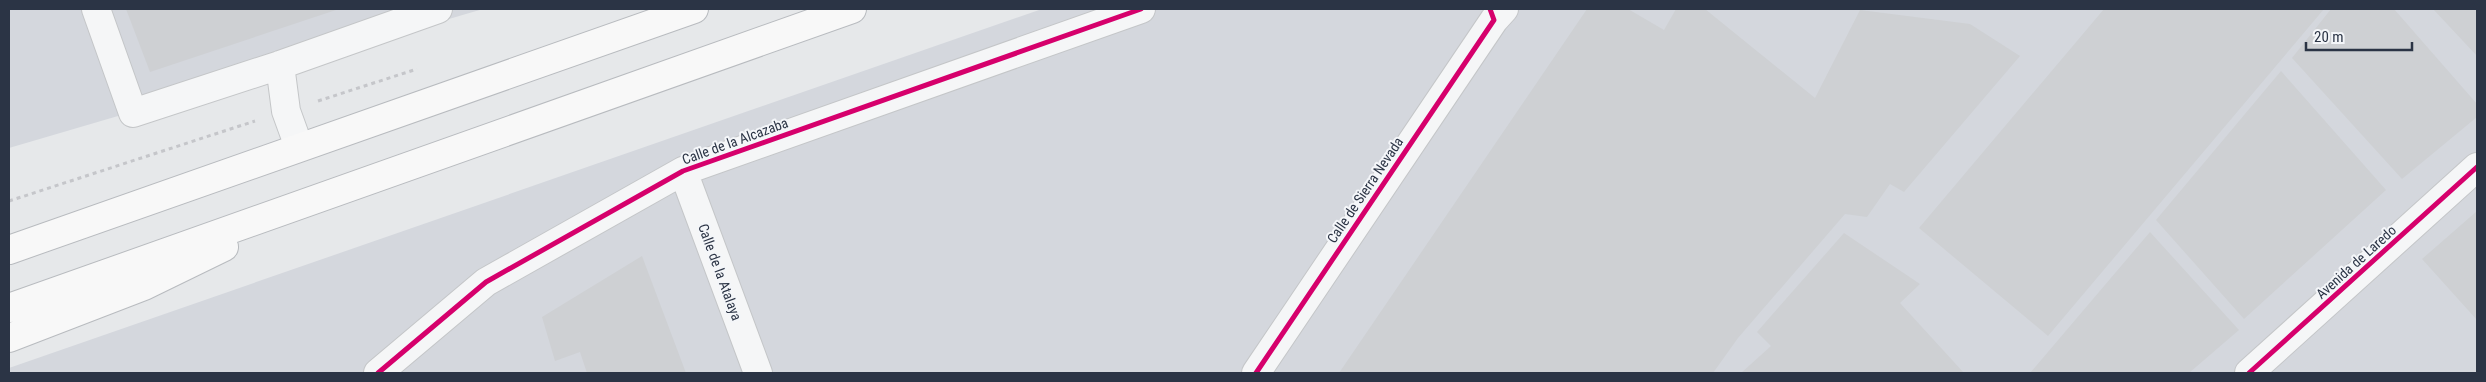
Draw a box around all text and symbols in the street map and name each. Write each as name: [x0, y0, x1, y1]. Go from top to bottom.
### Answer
scale bar: [2306, 20, 2412, 52]
text: 20 m: [2314, 28, 2344, 46]
street label: Calle de la Alcazaba: [680, 114, 790, 168]
street label: Calle de Sierra Nevada: [1324, 134, 1406, 246]
street label: Calle de la Atalaya: [695, 221, 745, 323]
street label: Avenida de Laredo: [2313, 222, 2399, 302]

